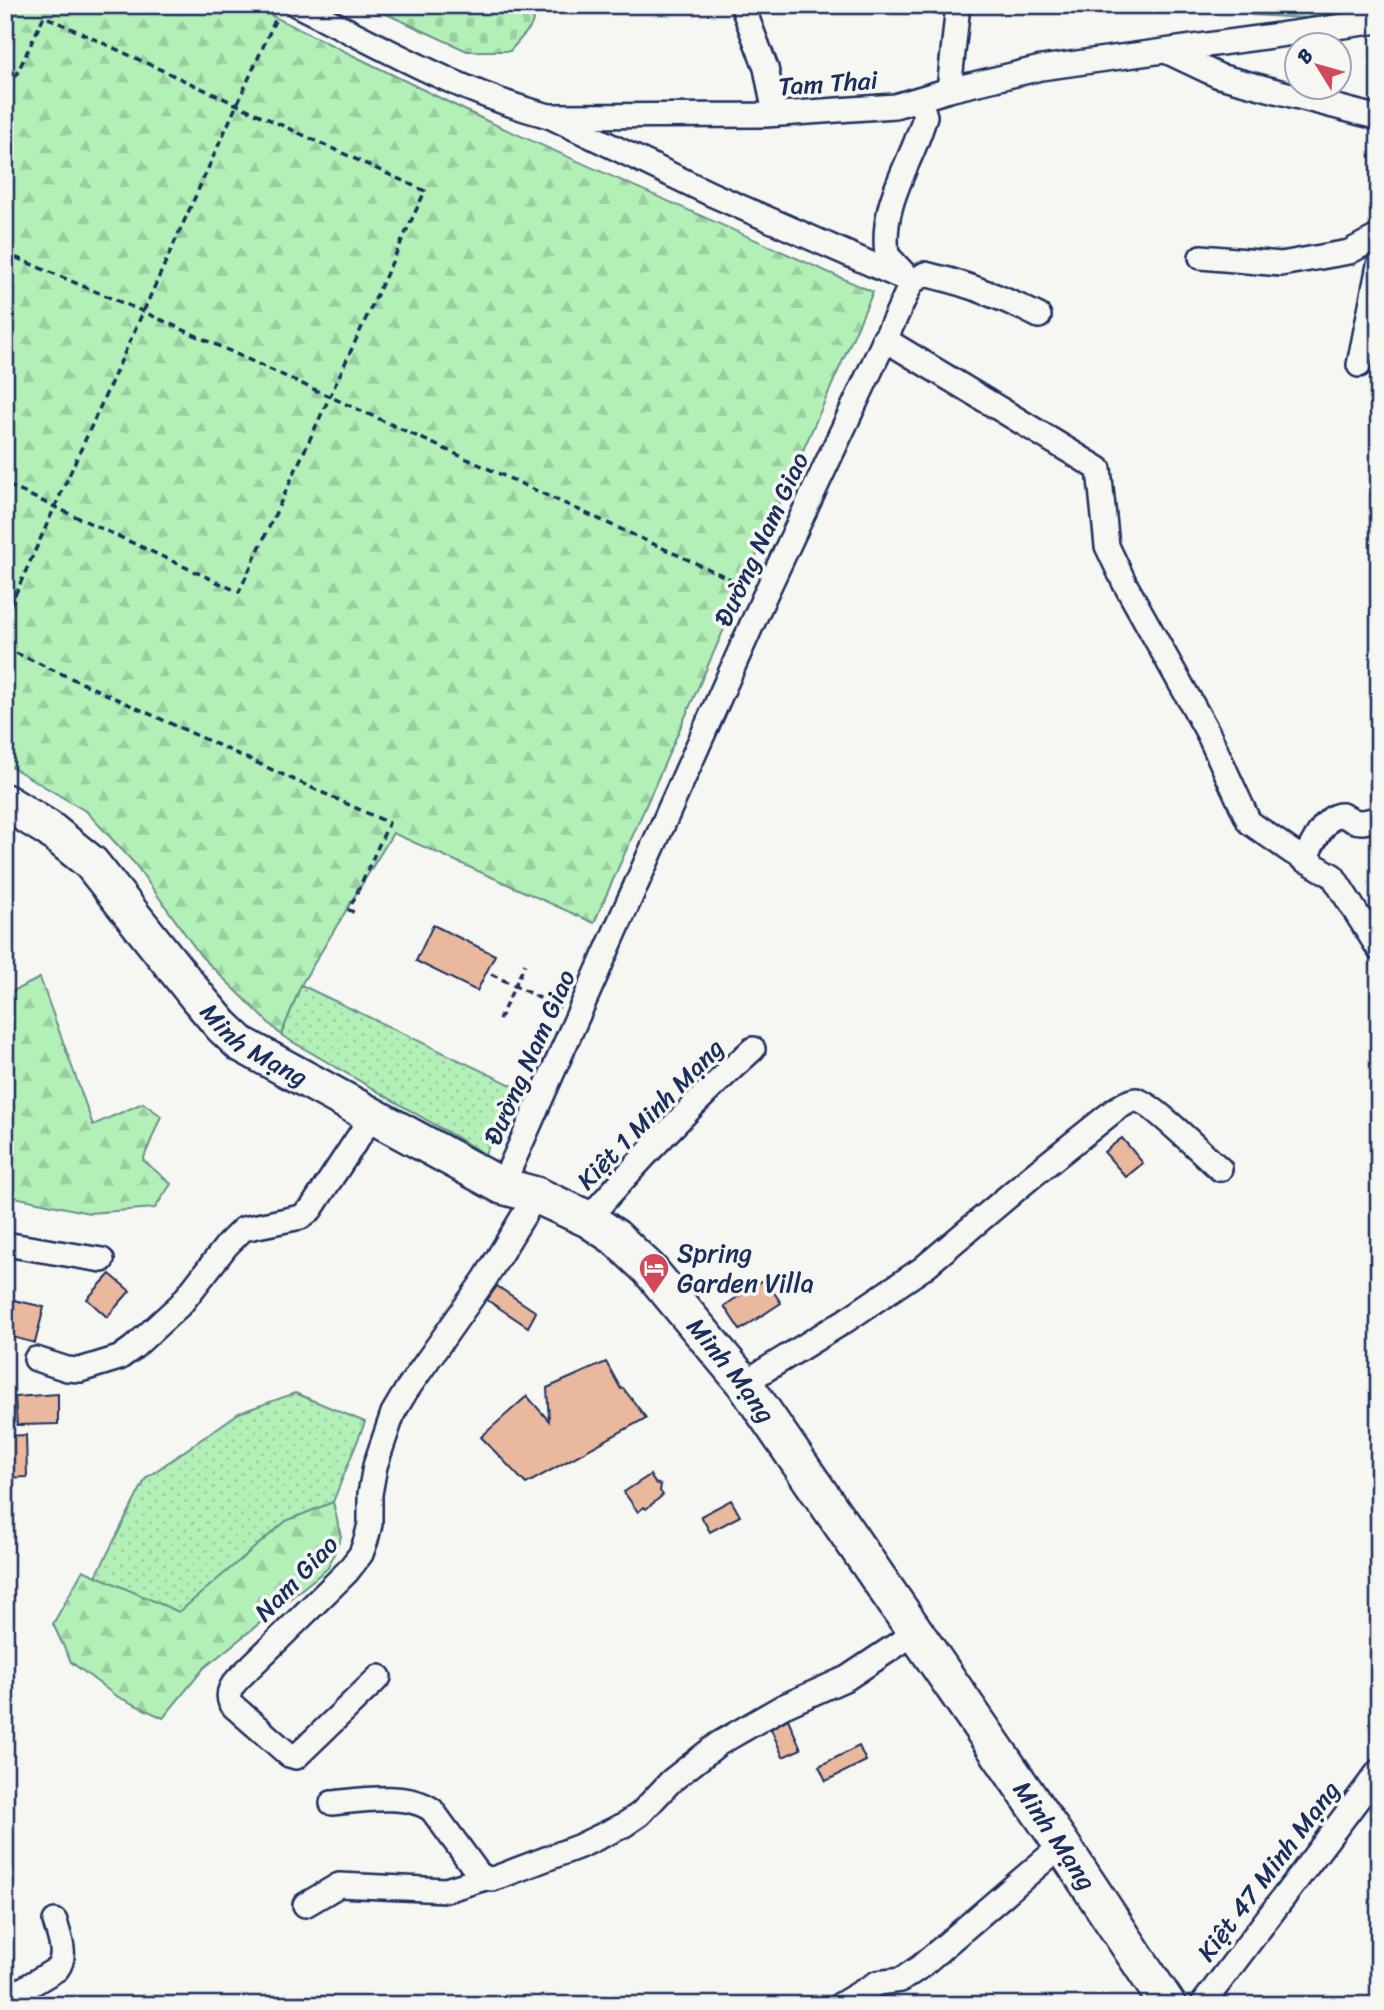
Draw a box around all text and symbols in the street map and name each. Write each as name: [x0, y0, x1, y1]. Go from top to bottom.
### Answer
north arrow: [1282, 32, 1352, 102]
text: B: [1288, 41, 1322, 71]
street label: Tam Thai: [777, 57, 880, 109]
street label: Đường Nam Giao: [700, 444, 822, 634]
street label: Đường Nam Giao: [470, 962, 588, 1152]
street label: Minh Mạng: [188, 992, 317, 1099]
street label: Kiệt 1 Minh Mạng: [565, 1027, 735, 1201]
place label: Spring Garden Villa: [677, 1230, 814, 1306]
hotel icon: Spring Garden Villa: [637, 1251, 671, 1295]
street label: Minh Mạng: [675, 1306, 788, 1433]
street label: Nam Giao: [242, 1523, 350, 1633]
street label: Kiệt 47 Minh Mạng: [1184, 1770, 1352, 1972]
street label: Minh Mạng: [1001, 1771, 1109, 1900]

